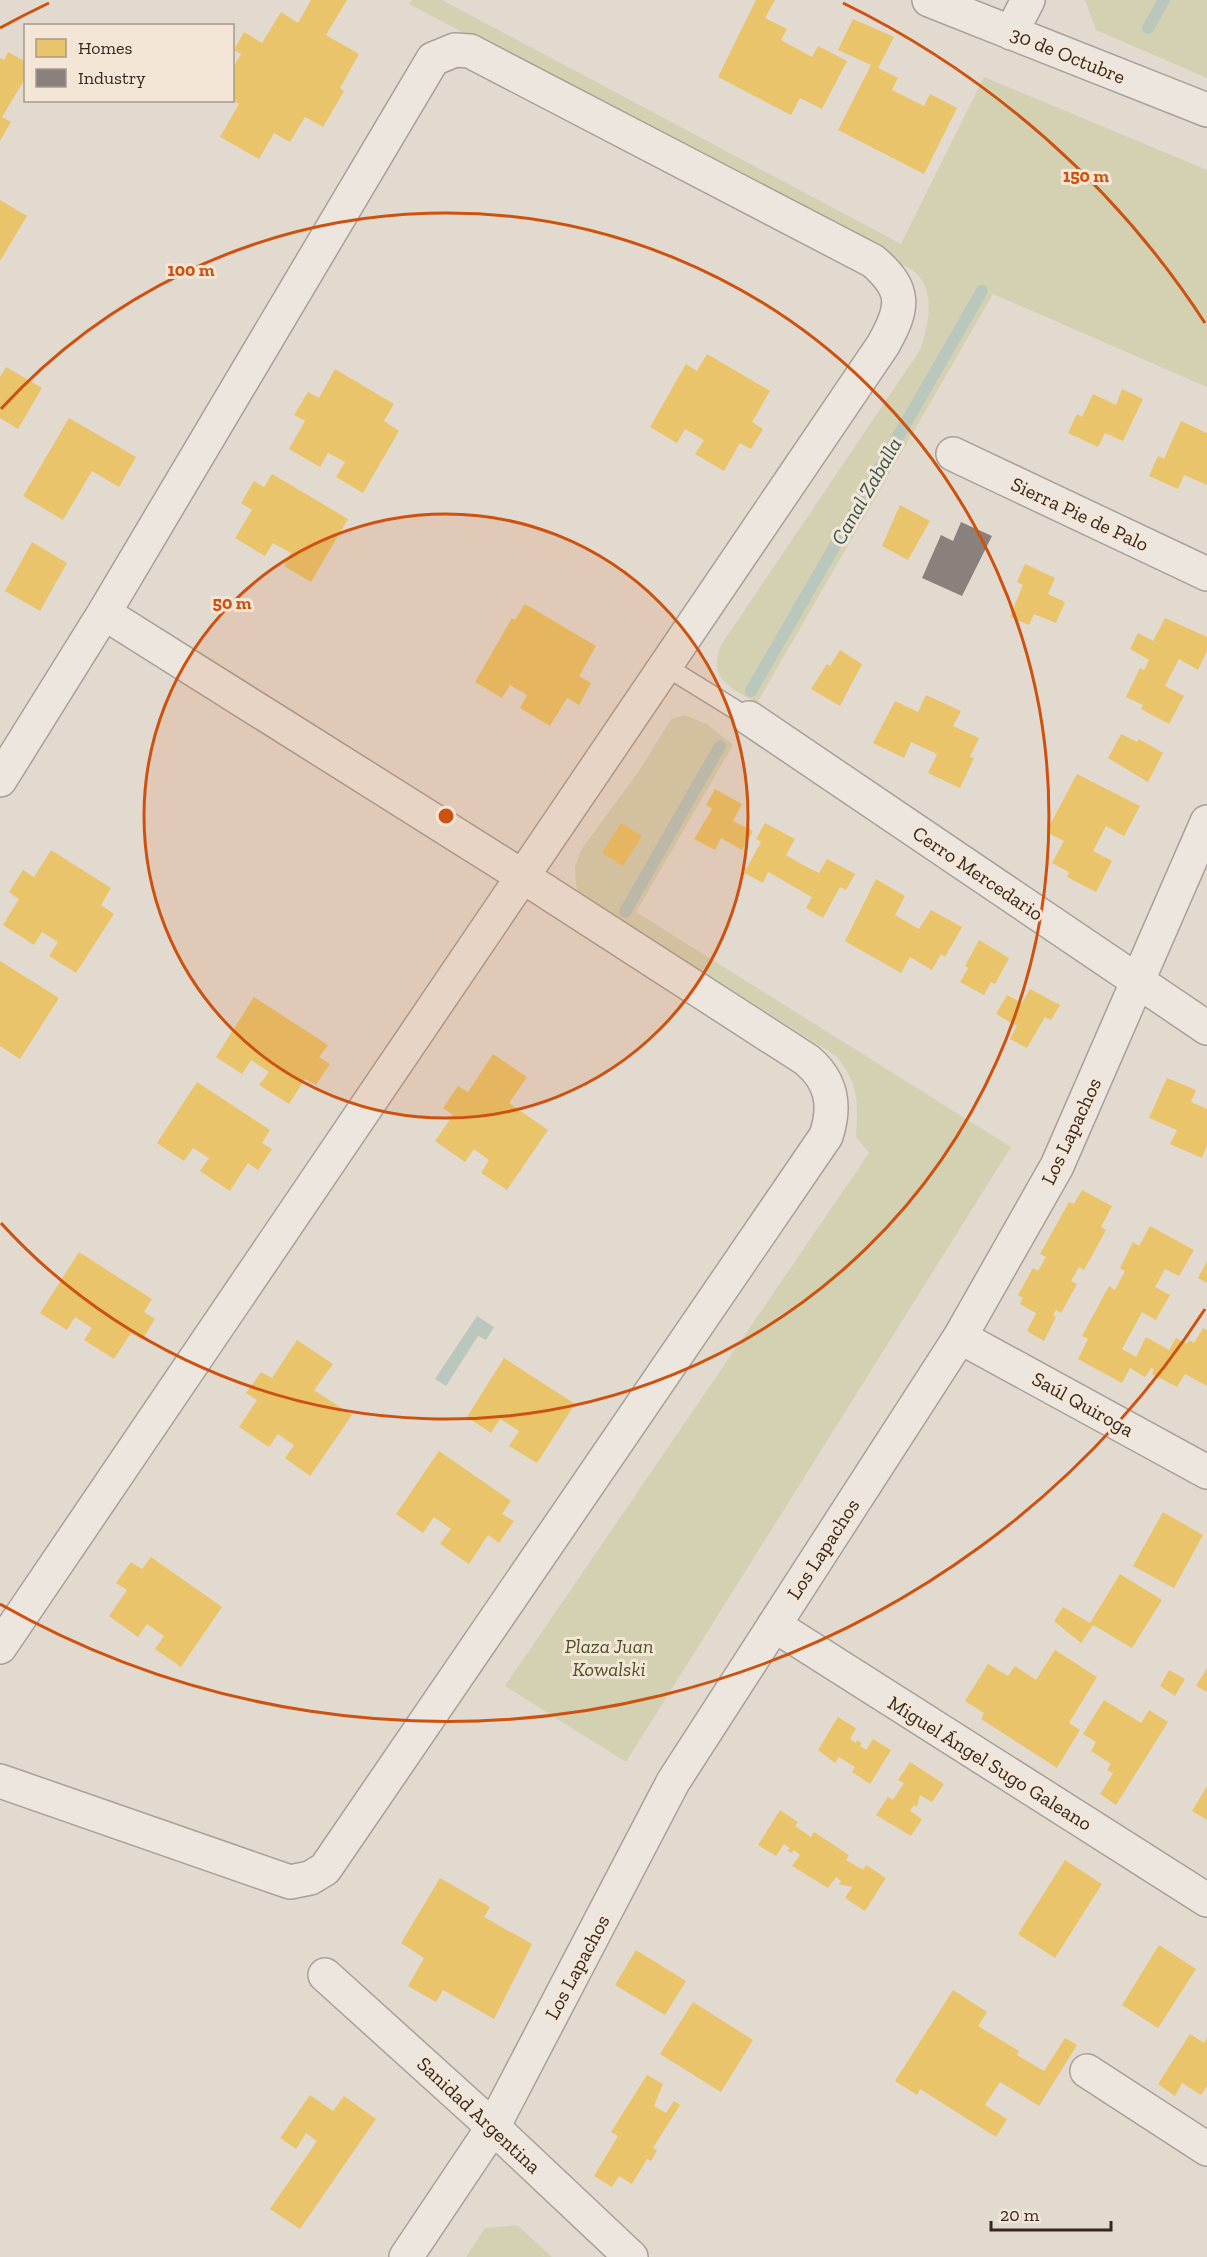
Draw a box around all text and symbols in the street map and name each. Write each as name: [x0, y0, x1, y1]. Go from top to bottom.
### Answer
street label: 30 de Octubre: [1007, 21, 1129, 89]
legend: [24, 24, 234, 102]
text: Homes: [78, 37, 132, 59]
text: Industry: [78, 67, 146, 89]
text: 150 m: [1063, 165, 1109, 187]
text: 100 m: [167, 259, 215, 281]
water label: Canal Zaballa: [825, 433, 907, 549]
street label: Sierra Pie de Palo: [1007, 472, 1153, 556]
text: 50 m: [213, 592, 252, 614]
centre of rings: [436, 806, 456, 826]
street label: Cerro Mercedario: [908, 820, 1048, 926]
street label: Los Lapachos: [1036, 1074, 1106, 1188]
street label: Saúl Quiroga: [1028, 1366, 1138, 1442]
street label: Los Lapachos: [782, 1494, 864, 1604]
park label: Plaza Juan Kowalski: [565, 1634, 653, 1681]
street label: Miguel Ángel Sugo Galeano: [884, 1690, 1096, 1836]
street label: Los Lapachos: [539, 1911, 615, 2023]
street label: Sanidad Argentina: [412, 2052, 546, 2179]
scale bar: [991, 2194, 1111, 2232]
text: 20 m: [1000, 2204, 1040, 2226]

